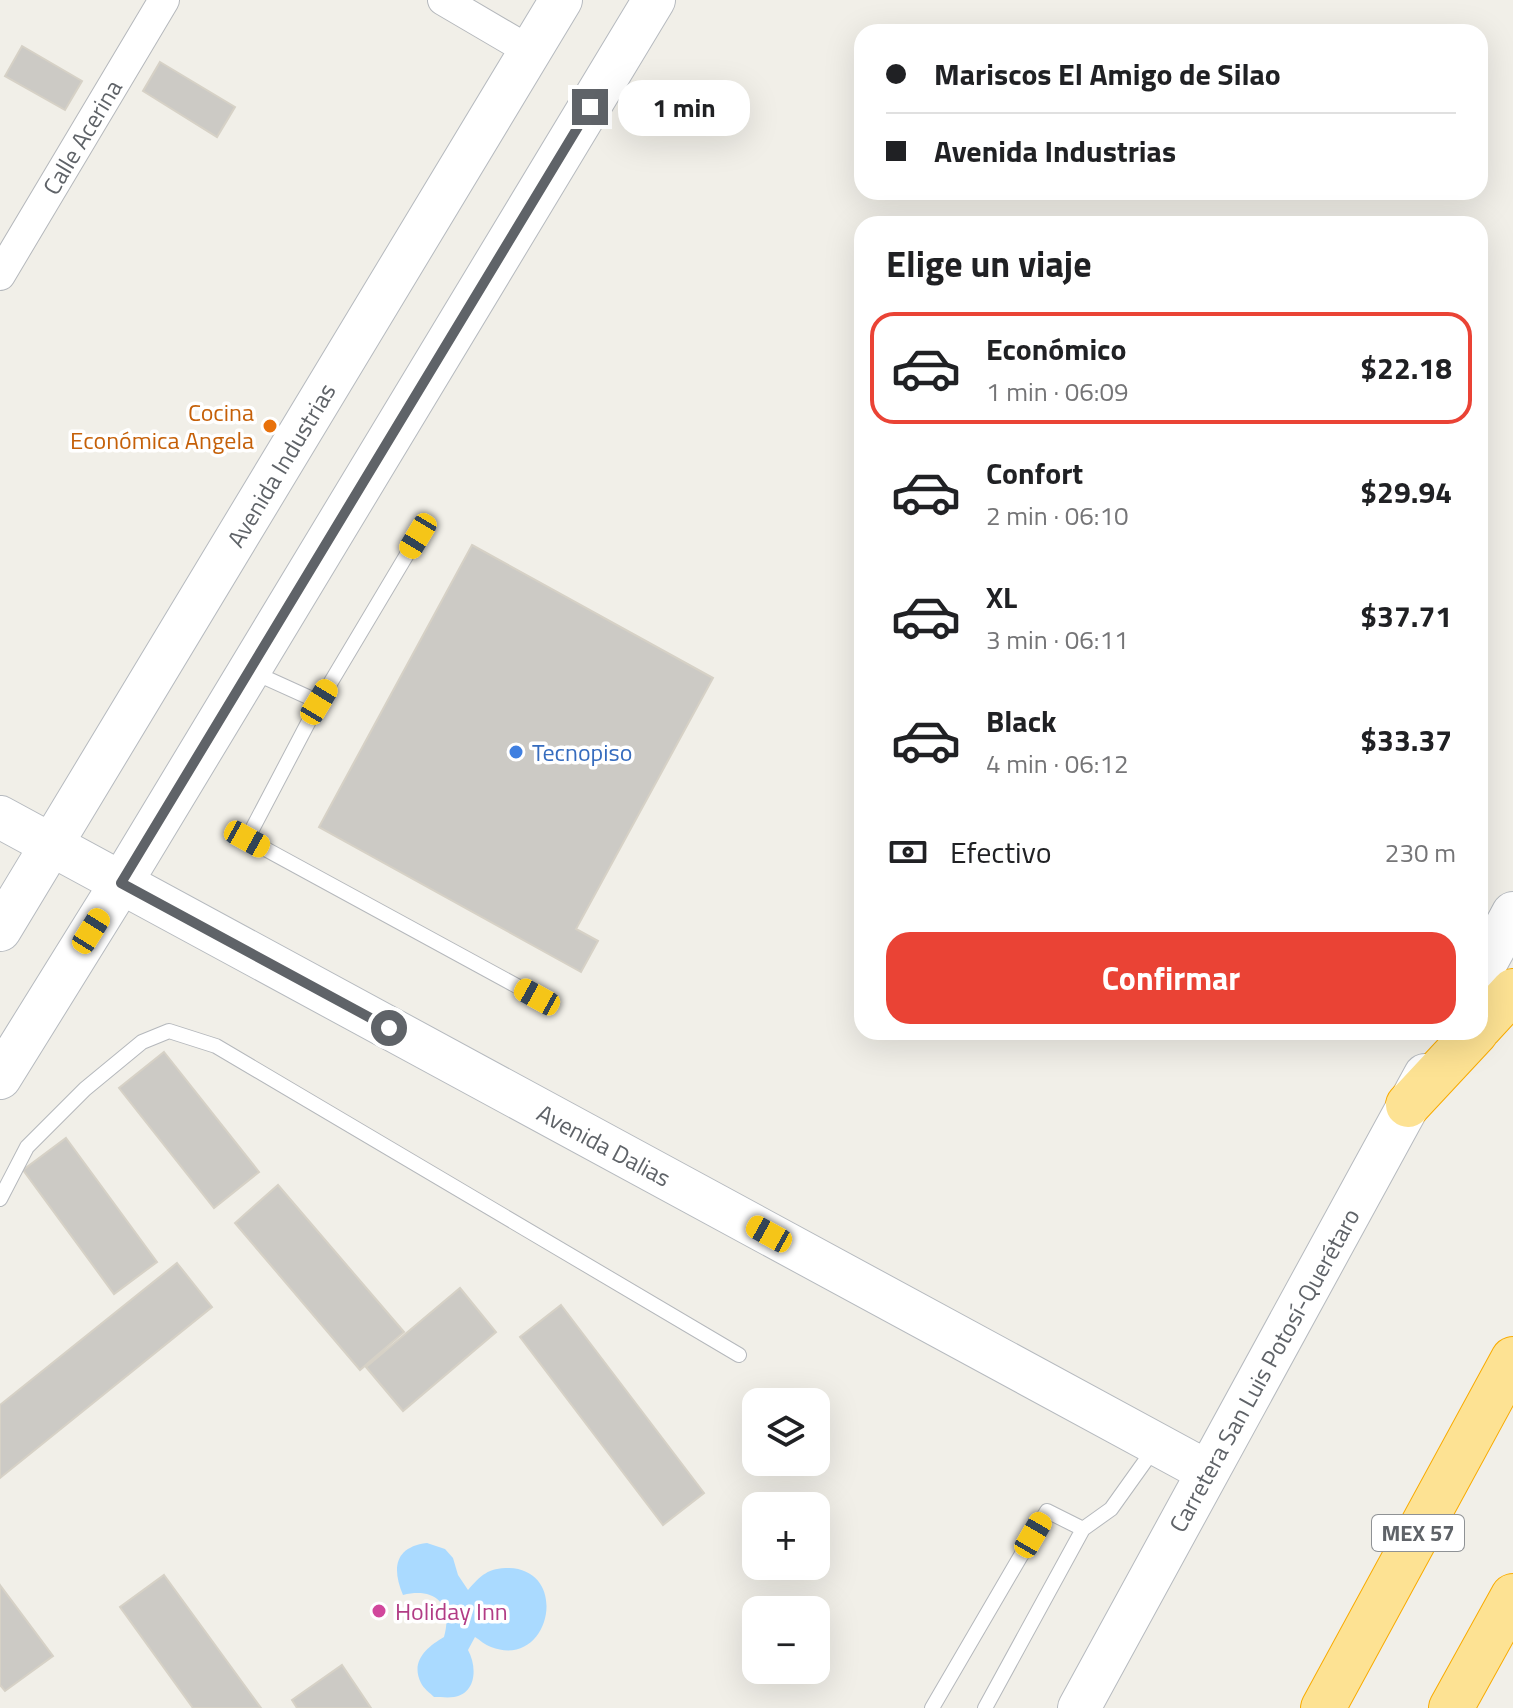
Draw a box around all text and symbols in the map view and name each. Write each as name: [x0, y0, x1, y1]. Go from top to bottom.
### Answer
text: Mariscos El Amigo de Silao: [934, 51, 1281, 97]
street label: Calle Acerina: [33, 73, 131, 201]
callout: 1 min: [618, 79, 750, 135]
text: 1 min: [652, 88, 716, 127]
route end: [572, 89, 608, 125]
text: Avenida Industrias: [934, 128, 1176, 174]
text: Elige un viaje: [886, 236, 1092, 291]
text: Económico: [986, 326, 1126, 372]
icon: car: [890, 332, 962, 404]
text: $22.18: [1360, 345, 1452, 391]
text: 1 min · 06:09: [986, 372, 1129, 411]
street label: Avenida Industrias: [218, 376, 344, 554]
place label: Cocina Económica Angela: [70, 394, 254, 458]
marker: Cocina Económica Angela: [261, 417, 279, 435]
text: Confort: [986, 450, 1083, 496]
icon: car: [890, 456, 962, 528]
text: $29.94: [1360, 469, 1452, 515]
text: 2 min · 06:10: [986, 496, 1129, 535]
car: [395, 509, 441, 563]
text: XL: [986, 574, 1017, 620]
icon: car: [890, 580, 962, 652]
text: $37.71: [1360, 593, 1452, 639]
text: 3 min · 06:11: [986, 620, 1129, 659]
car: [296, 675, 342, 729]
text: Black: [986, 698, 1057, 744]
icon: car: [890, 704, 962, 776]
text: $33.37: [1360, 717, 1452, 763]
place label: Tecnopiso: [532, 734, 632, 770]
marker: Tecnopiso: [507, 743, 525, 761]
text: 4 min · 06:12: [986, 744, 1129, 783]
car: [220, 817, 274, 861]
text: Efectivo: [950, 829, 1052, 875]
icon: cash: [886, 830, 930, 874]
text: 230 m: [1385, 833, 1456, 872]
car: [68, 904, 114, 958]
button: Confirmar: [886, 932, 1456, 1024]
car: [510, 975, 564, 1019]
route start: [371, 1010, 407, 1046]
street label: Avenida Dalias: [531, 1095, 677, 1195]
street label: Carretera San Luis Potosí-Querétaro: [1160, 1201, 1368, 1539]
car: [742, 1212, 796, 1256]
map controls: [742, 1388, 830, 1684]
button: layers: [742, 1388, 830, 1476]
button: +: [742, 1492, 830, 1580]
car: [1011, 1508, 1055, 1562]
road number: MEX 57: [1372, 1515, 1464, 1551]
place label: Holiday Inn: [395, 1593, 508, 1629]
button: −: [742, 1596, 830, 1684]
marker: Holiday Inn: [370, 1602, 388, 1620]

